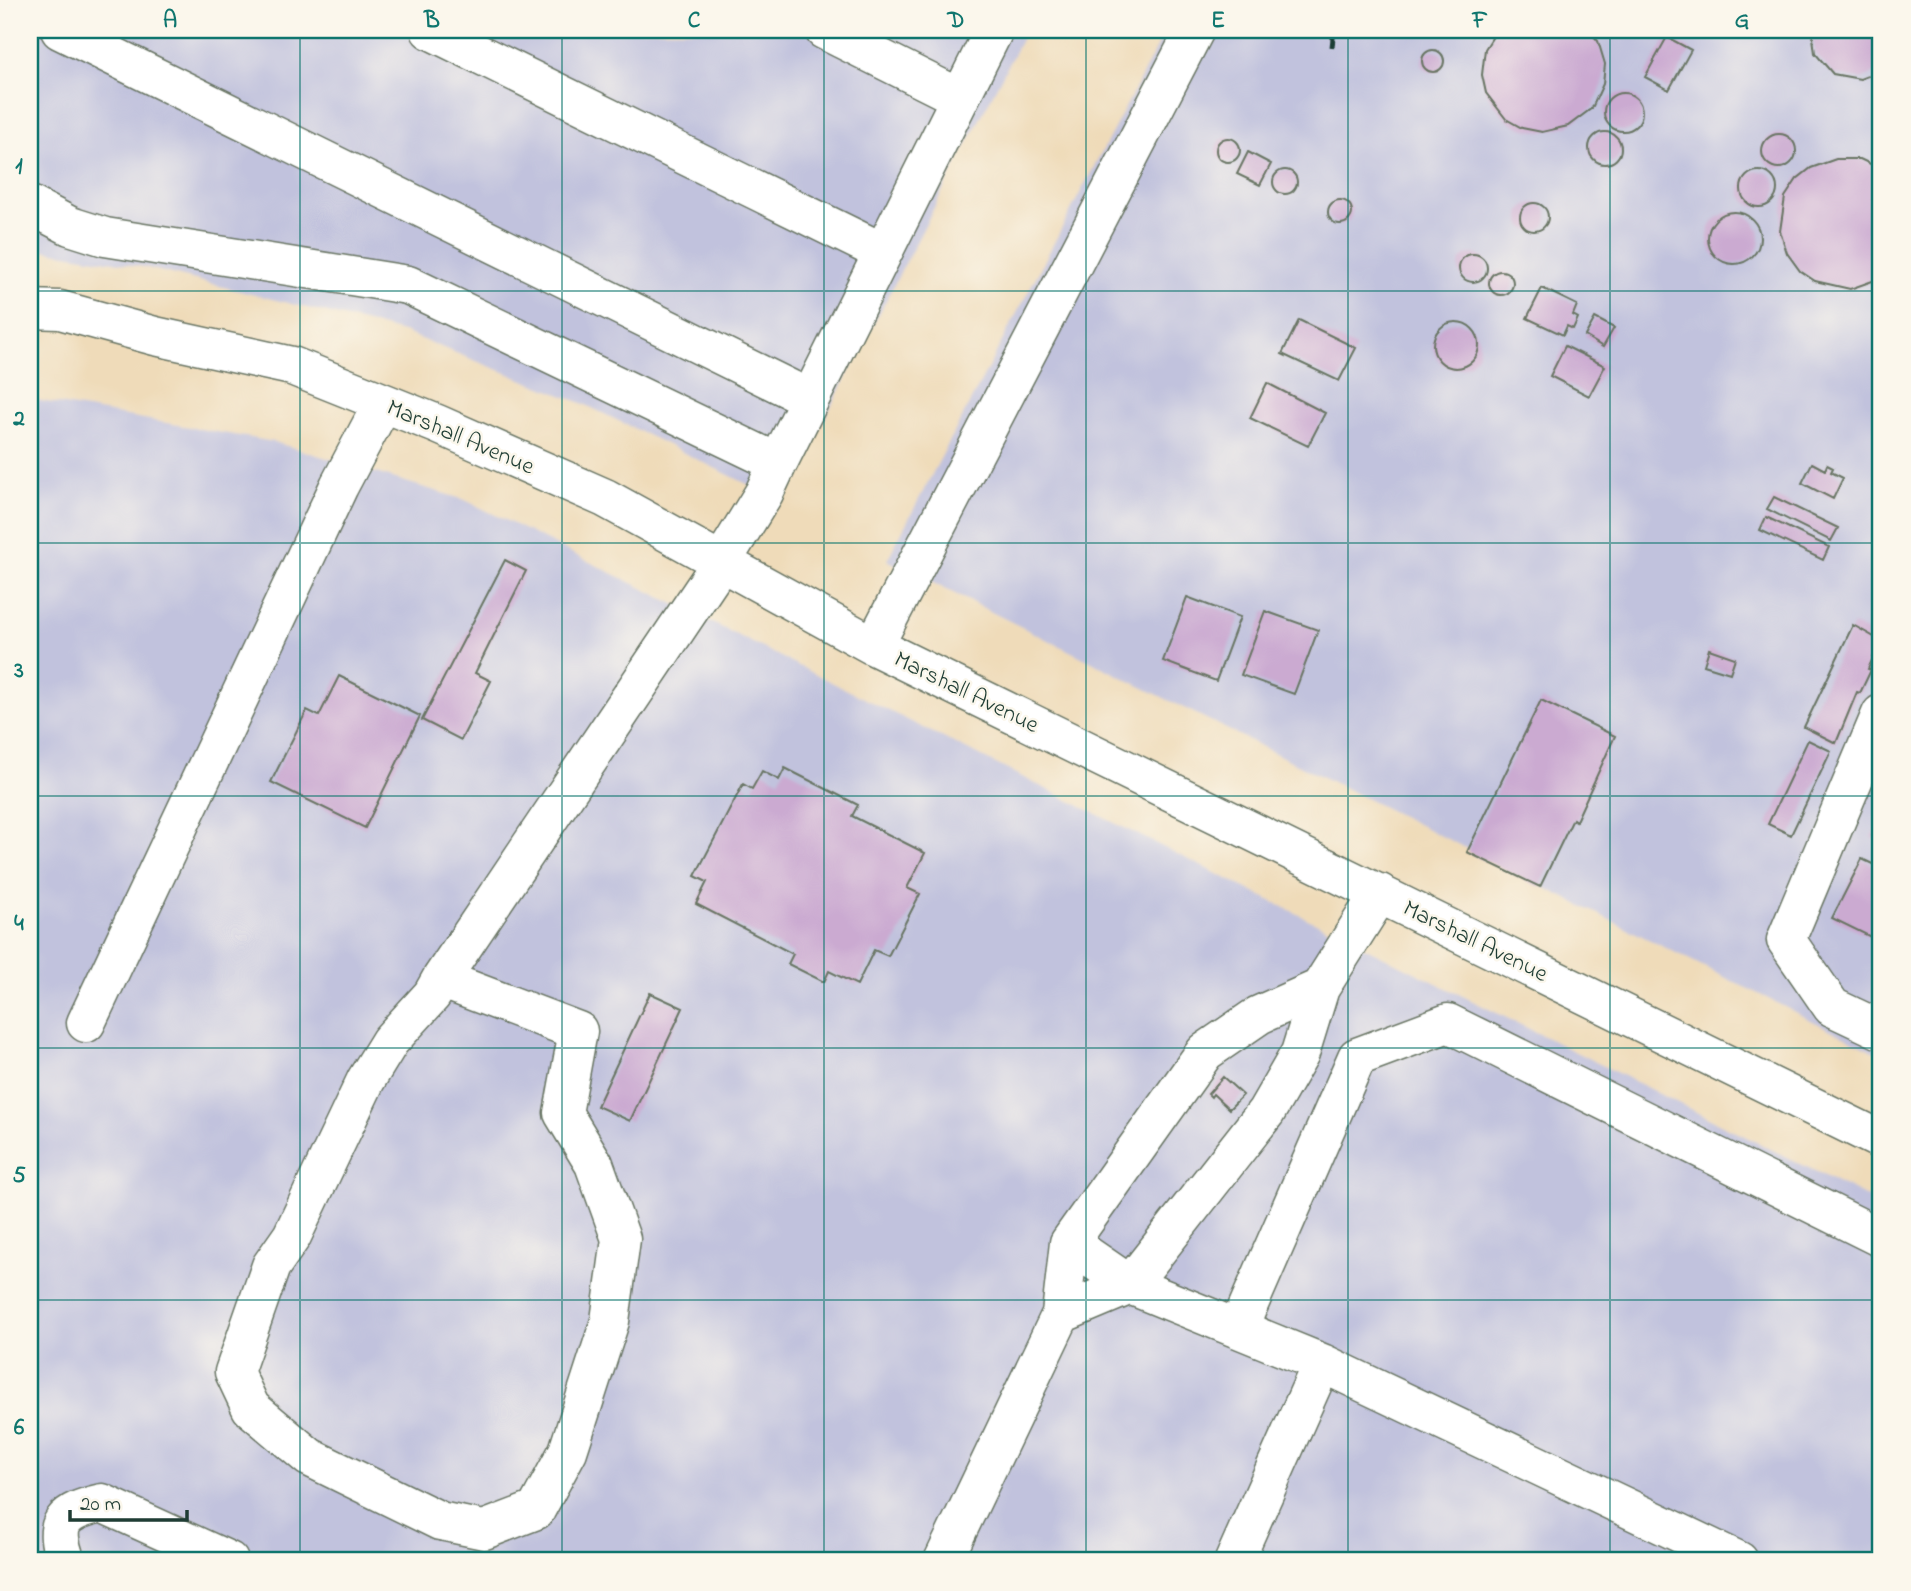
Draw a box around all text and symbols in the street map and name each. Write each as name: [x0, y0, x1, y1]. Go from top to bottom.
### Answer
text: A: [163, 5, 177, 38]
text: B: [423, 5, 440, 38]
text: C: [688, 5, 701, 38]
text: D: [947, 5, 964, 38]
text: E: [1211, 5, 1225, 38]
text: F: [1472, 5, 1488, 38]
text: G: [1735, 5, 1749, 38]
text: 1: [15, 151, 23, 184]
street label: Marshall Avenue: [381, 391, 540, 485]
text: 2: [12, 403, 25, 436]
street label: Marshall Avenue: [888, 643, 1045, 744]
text: 3: [13, 655, 24, 688]
street label: Marshall Avenue: [1397, 892, 1554, 993]
text: 4: [14, 908, 24, 941]
text: 5: [12, 1160, 26, 1193]
text: 6: [14, 1412, 25, 1445]
scale bar: [70, 1479, 187, 1523]
text: 20 m: [80, 1490, 121, 1520]

